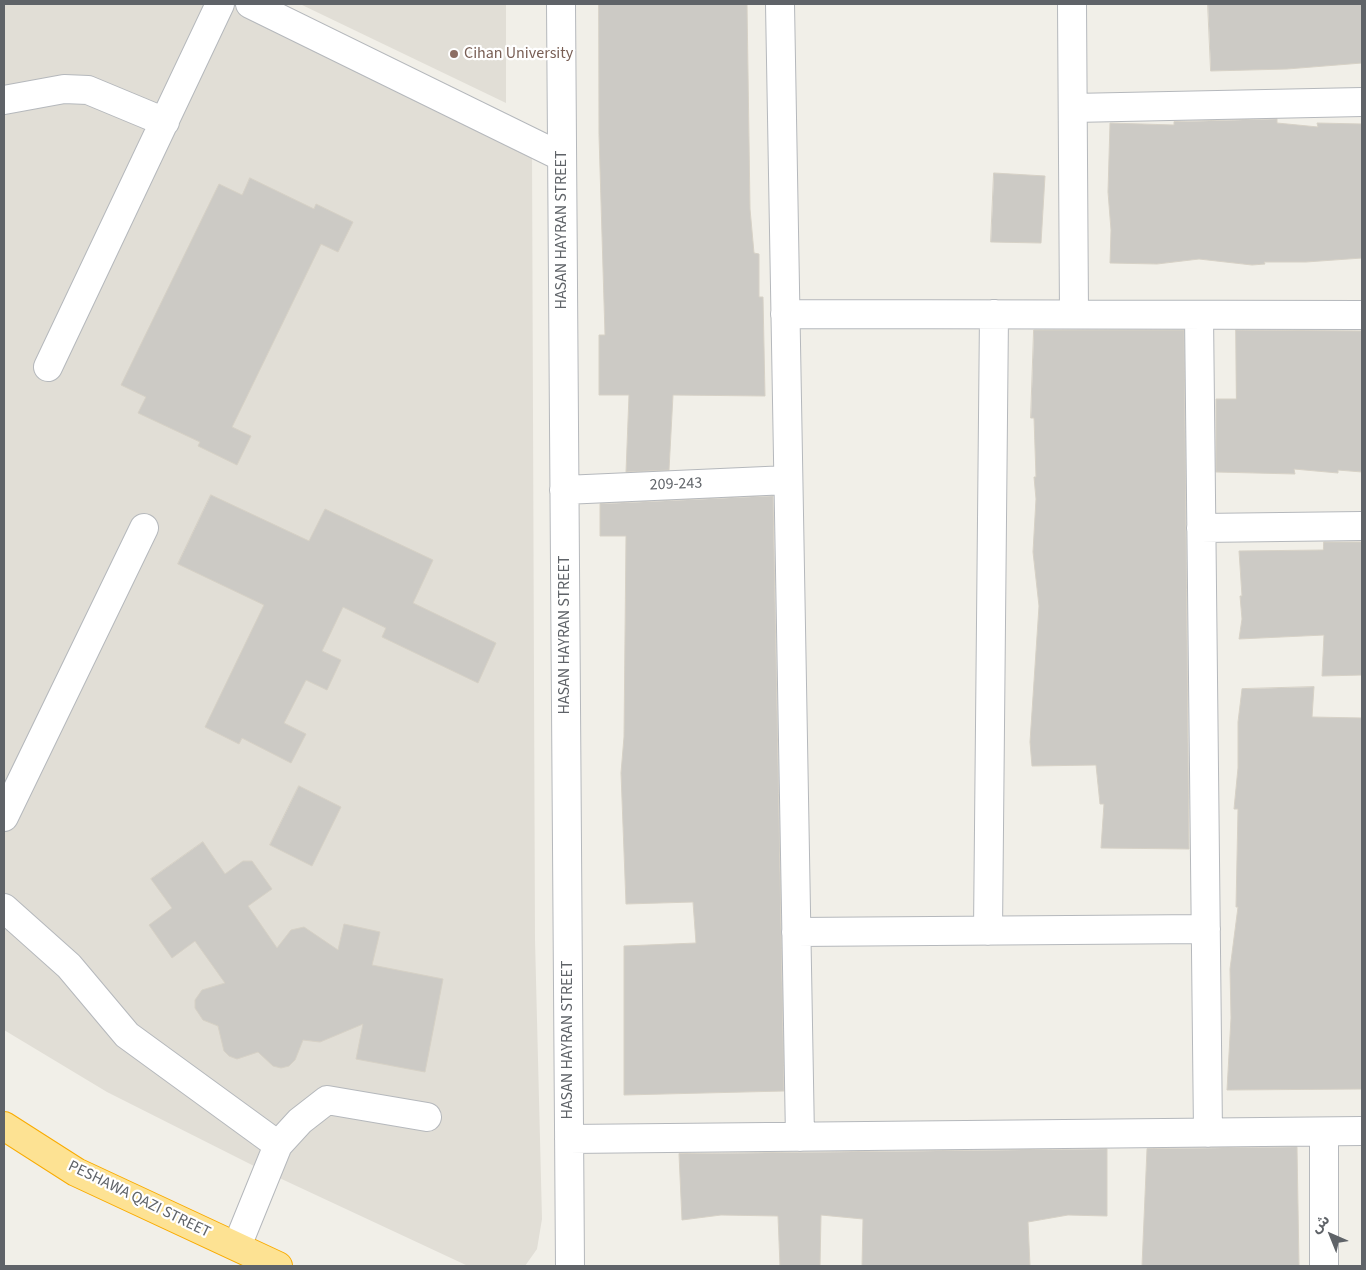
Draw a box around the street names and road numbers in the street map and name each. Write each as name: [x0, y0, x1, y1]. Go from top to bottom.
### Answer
street label: HASAN HAYRAN STREET: [552, 150, 572, 310]
street label: 209-243: [649, 474, 703, 496]
street label: HASAN HAYRAN STREET: [555, 555, 575, 715]
street label: HASAN HAYRAN STREET: [558, 960, 578, 1120]
street label: PESHAWA QAZI STREET: [65, 1157, 213, 1243]

